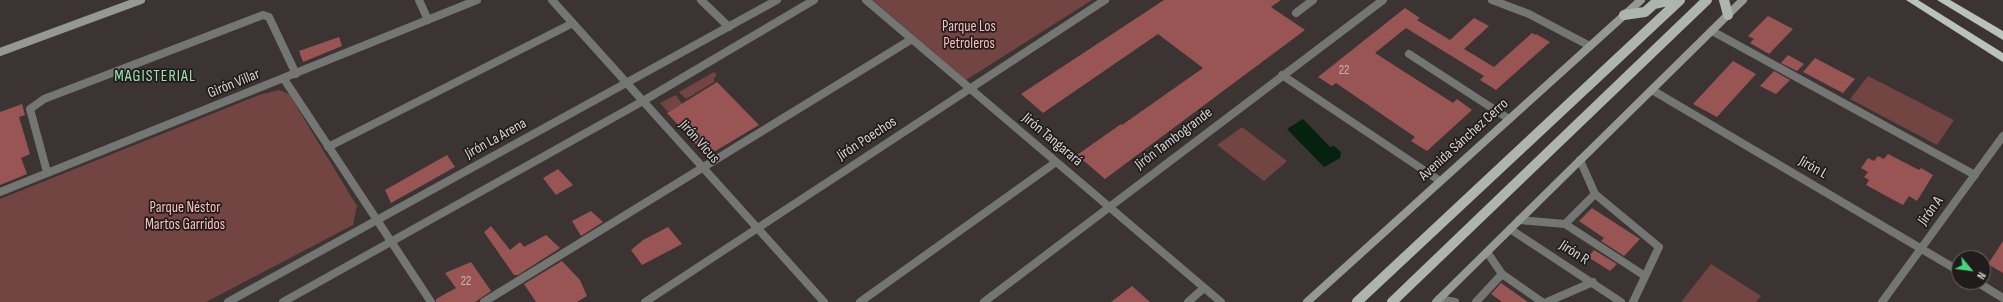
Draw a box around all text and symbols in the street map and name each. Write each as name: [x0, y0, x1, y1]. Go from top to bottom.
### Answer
park label: Parque Los Petroleros: [942, 18, 996, 53]
house number: 22: [1339, 63, 1349, 79]
street label: Girón Villar: [205, 65, 263, 103]
district label: MAGISTERIAL: [114, 67, 196, 87]
street label: Avenida Sánchez Cerro: [1416, 95, 1512, 185]
street label: Jirón Tambogrande: [1132, 104, 1216, 174]
street label: Jirón Tangarará: [1018, 109, 1086, 171]
street label: Jirón Poechos: [834, 113, 900, 165]
street label: Jirón La Arena: [462, 115, 530, 163]
street label: Jirón Vicus: [675, 117, 723, 167]
street label: Jirón L: [1795, 153, 1831, 183]
street label: Jirón A: [1914, 193, 1948, 229]
park label: Parque Néstor Martos Garridos: [145, 199, 225, 234]
street label: Jirón R: [1556, 237, 1592, 269]
north arrow: [1951, 250, 1991, 290]
text: N: [1974, 270, 1988, 281]
house number: 22: [461, 274, 471, 290]

